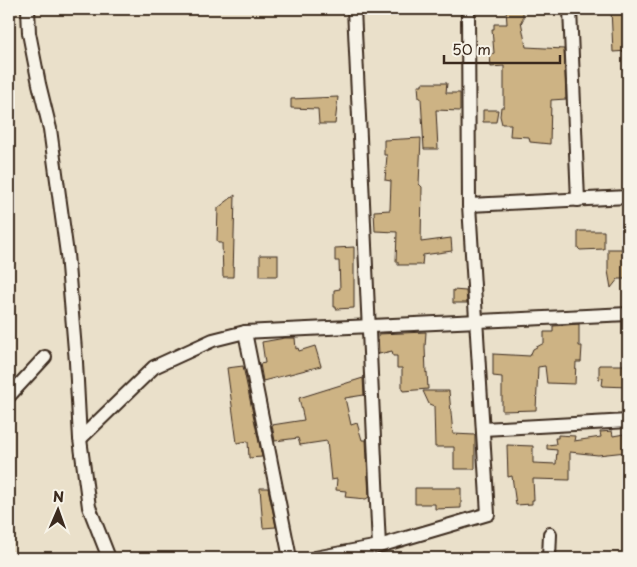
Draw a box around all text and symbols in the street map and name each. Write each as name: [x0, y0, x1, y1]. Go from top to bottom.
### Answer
scale bar: [444, 32, 561, 64]
text: 50 m: [452, 37, 491, 60]
north arrow: [32, 484, 82, 534]
text: N: [53, 486, 64, 507]

